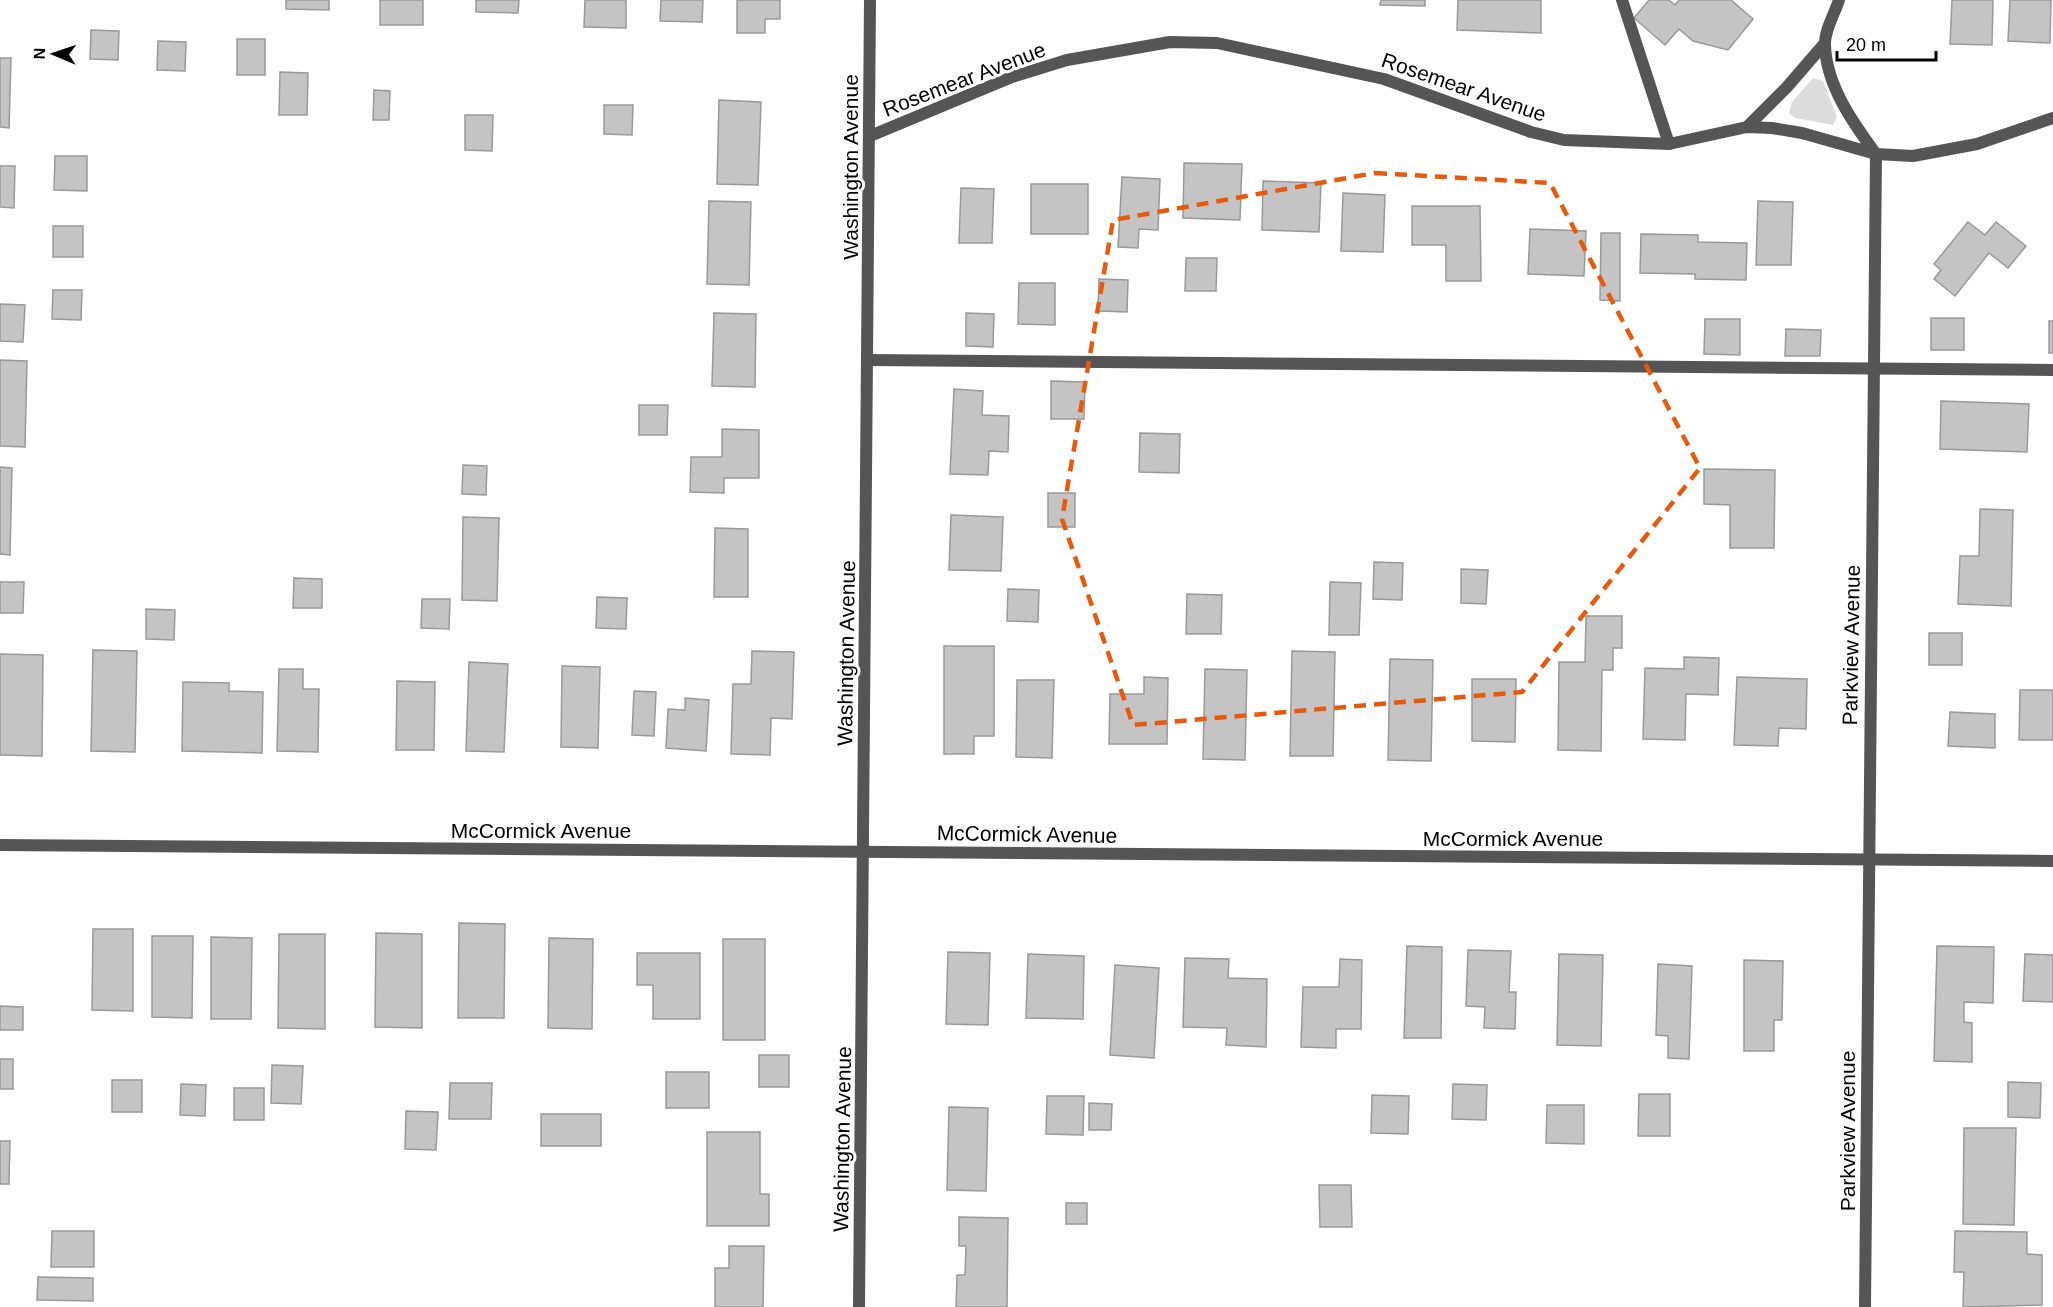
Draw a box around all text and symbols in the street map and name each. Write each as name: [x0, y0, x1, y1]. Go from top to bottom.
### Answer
north arrow: [24, 24, 84, 84]
scale bar: [1837, 24, 1936, 62]
text: 20 m: [1846, 35, 1886, 55]
street label: Rosemear Avenue: [879, 37, 1049, 121]
text: N: [31, 47, 48, 60]
street label: Rosemear Avenue: [1379, 48, 1549, 126]
street label: Washington Avenue: [839, 74, 862, 260]
street label: Washington Avenue: [833, 560, 859, 746]
street label: Parkview Avenue: [1838, 564, 1864, 726]
street label: McCormick Avenue: [451, 819, 631, 842]
street label: McCormick Avenue: [937, 821, 1117, 847]
street label: McCormick Avenue: [1423, 827, 1603, 850]
street label: Washington Avenue: [829, 1046, 855, 1232]
street label: Parkview Avenue: [1836, 1051, 1859, 1211]

